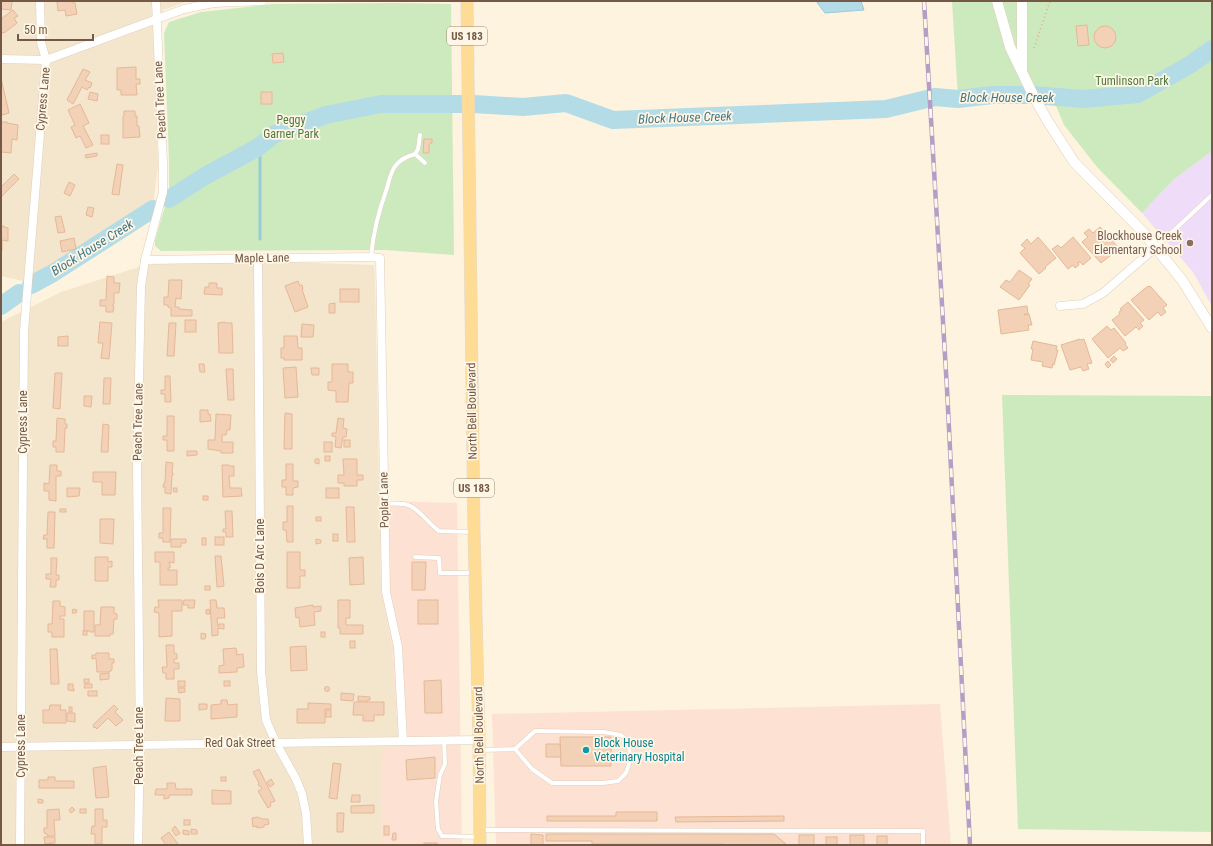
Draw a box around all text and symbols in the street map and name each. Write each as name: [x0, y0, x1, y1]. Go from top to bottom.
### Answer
scale bar: [18, 16, 93, 42]
text: 50 m: [24, 23, 48, 37]
road number: US 183: [447, 27, 487, 45]
street label: Peach Tree Lane: [151, 60, 169, 139]
street label: Cypress Lane: [33, 66, 53, 131]
park label: Tumlinson Park: [1095, 74, 1169, 88]
water label: Block House Creek: [960, 90, 1054, 105]
water label: Block House Creek: [638, 108, 732, 127]
park label: Peggy Garner Park: [263, 113, 319, 141]
water label: Block House Creek: [49, 216, 136, 279]
place label: Blockhouse Creek Elementary School: [1094, 229, 1183, 257]
marker: Blockhouse Creek Elementary School: [1185, 238, 1195, 248]
street label: Maple Lane: [234, 251, 290, 265]
street label: North Bell Boulevard: [464, 362, 480, 460]
street label: Peach Tree Lane: [130, 382, 146, 461]
street label: Cypress Lane: [16, 390, 30, 454]
street label: Poplar Lane: [377, 471, 391, 528]
road number: US 183: [454, 479, 494, 497]
street label: Bois D Arc Lane: [253, 518, 267, 593]
street label: North Bell Boulevard: [471, 686, 487, 784]
street label: Peach Tree Lane: [132, 707, 146, 785]
street label: Cypress Lane: [14, 714, 28, 778]
street label: Red Oak Street: [205, 736, 275, 750]
place label: Block House Veterinary Hospital: [594, 736, 684, 764]
marker: Block House Veterinary Hospital: [581, 745, 591, 755]

